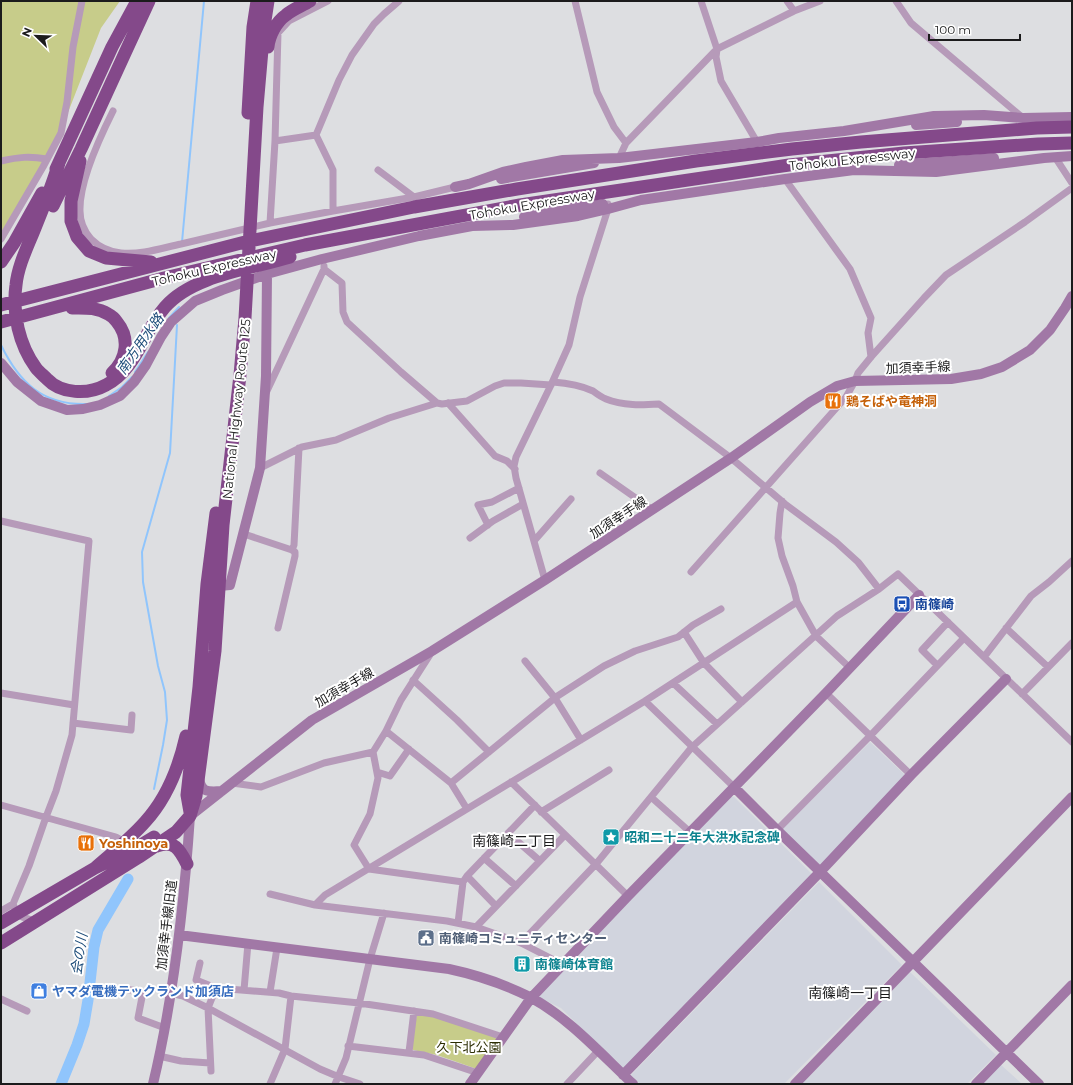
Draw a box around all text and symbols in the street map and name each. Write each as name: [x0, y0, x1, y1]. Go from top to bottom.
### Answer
north arrow: [16, 16, 56, 56]
scale bar: [929, 16, 1020, 42]
text: 100 m: [935, 22, 971, 37]
text: N: [19, 25, 35, 39]
street label: Tohoku Expressway: [788, 144, 917, 174]
street label: Tohoku Expressway: [468, 185, 597, 223]
street label: Tohoku Expressway: [150, 245, 279, 289]
water label: 南方用水路: [113, 309, 168, 378]
street label: National Highway Route 125: [219, 318, 253, 500]
street label: 加須幸手線: [885, 358, 951, 376]
restaurant icon: 鶏そばや竜神洞: [823, 391, 843, 411]
place label: 鶏そばや竜神洞: [846, 393, 937, 409]
street label: 加須幸手線: [586, 493, 650, 541]
bus stop icon: 南篠崎: [892, 594, 912, 614]
place label: 南篠崎: [915, 596, 954, 612]
street label: 加須幸手線: [312, 664, 376, 710]
place icon: 昭和二十二年大洪水記念碑: [601, 827, 621, 847]
place label: 昭和二十二年大洪水記念碑: [624, 829, 780, 845]
district label: 南篠崎二丁目: [472, 832, 556, 850]
restaurant icon: Yoshinoya: [76, 833, 96, 853]
place label: Yoshinoya: [98, 835, 168, 851]
street label: 加須幸手線旧道: [153, 879, 179, 971]
public building icon: 南篠崎コミュニティセンター: [416, 928, 436, 948]
water label: 会の川: [67, 930, 91, 976]
place label: 南篠崎コミュニティセンター: [439, 930, 607, 946]
building icon: 南篠崎体育館: [512, 954, 532, 974]
place label: 南篠崎体育館: [535, 956, 613, 972]
shop icon: ヤマダ電機テックランド加須店: [29, 981, 49, 1001]
place label: ヤマダ電機テックランド加須店: [52, 983, 234, 999]
district label: 南篠崎一丁目: [808, 984, 892, 1002]
park label: 久下北公園: [436, 1039, 502, 1055]

